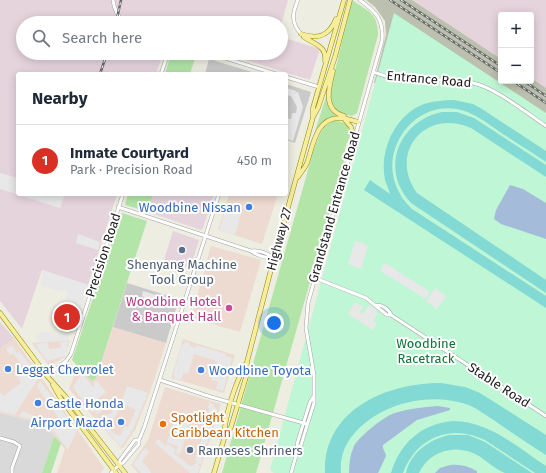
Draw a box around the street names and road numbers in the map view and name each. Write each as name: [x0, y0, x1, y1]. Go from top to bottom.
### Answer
street label: Entrance Road: [386, 68, 472, 90]
street label: Grandstand Entrance Road: [305, 130, 363, 284]
street label: Highway 27: [263, 206, 295, 272]
street label: Precision Road: [82, 211, 124, 299]
street label: Stable Road: [465, 359, 533, 411]

